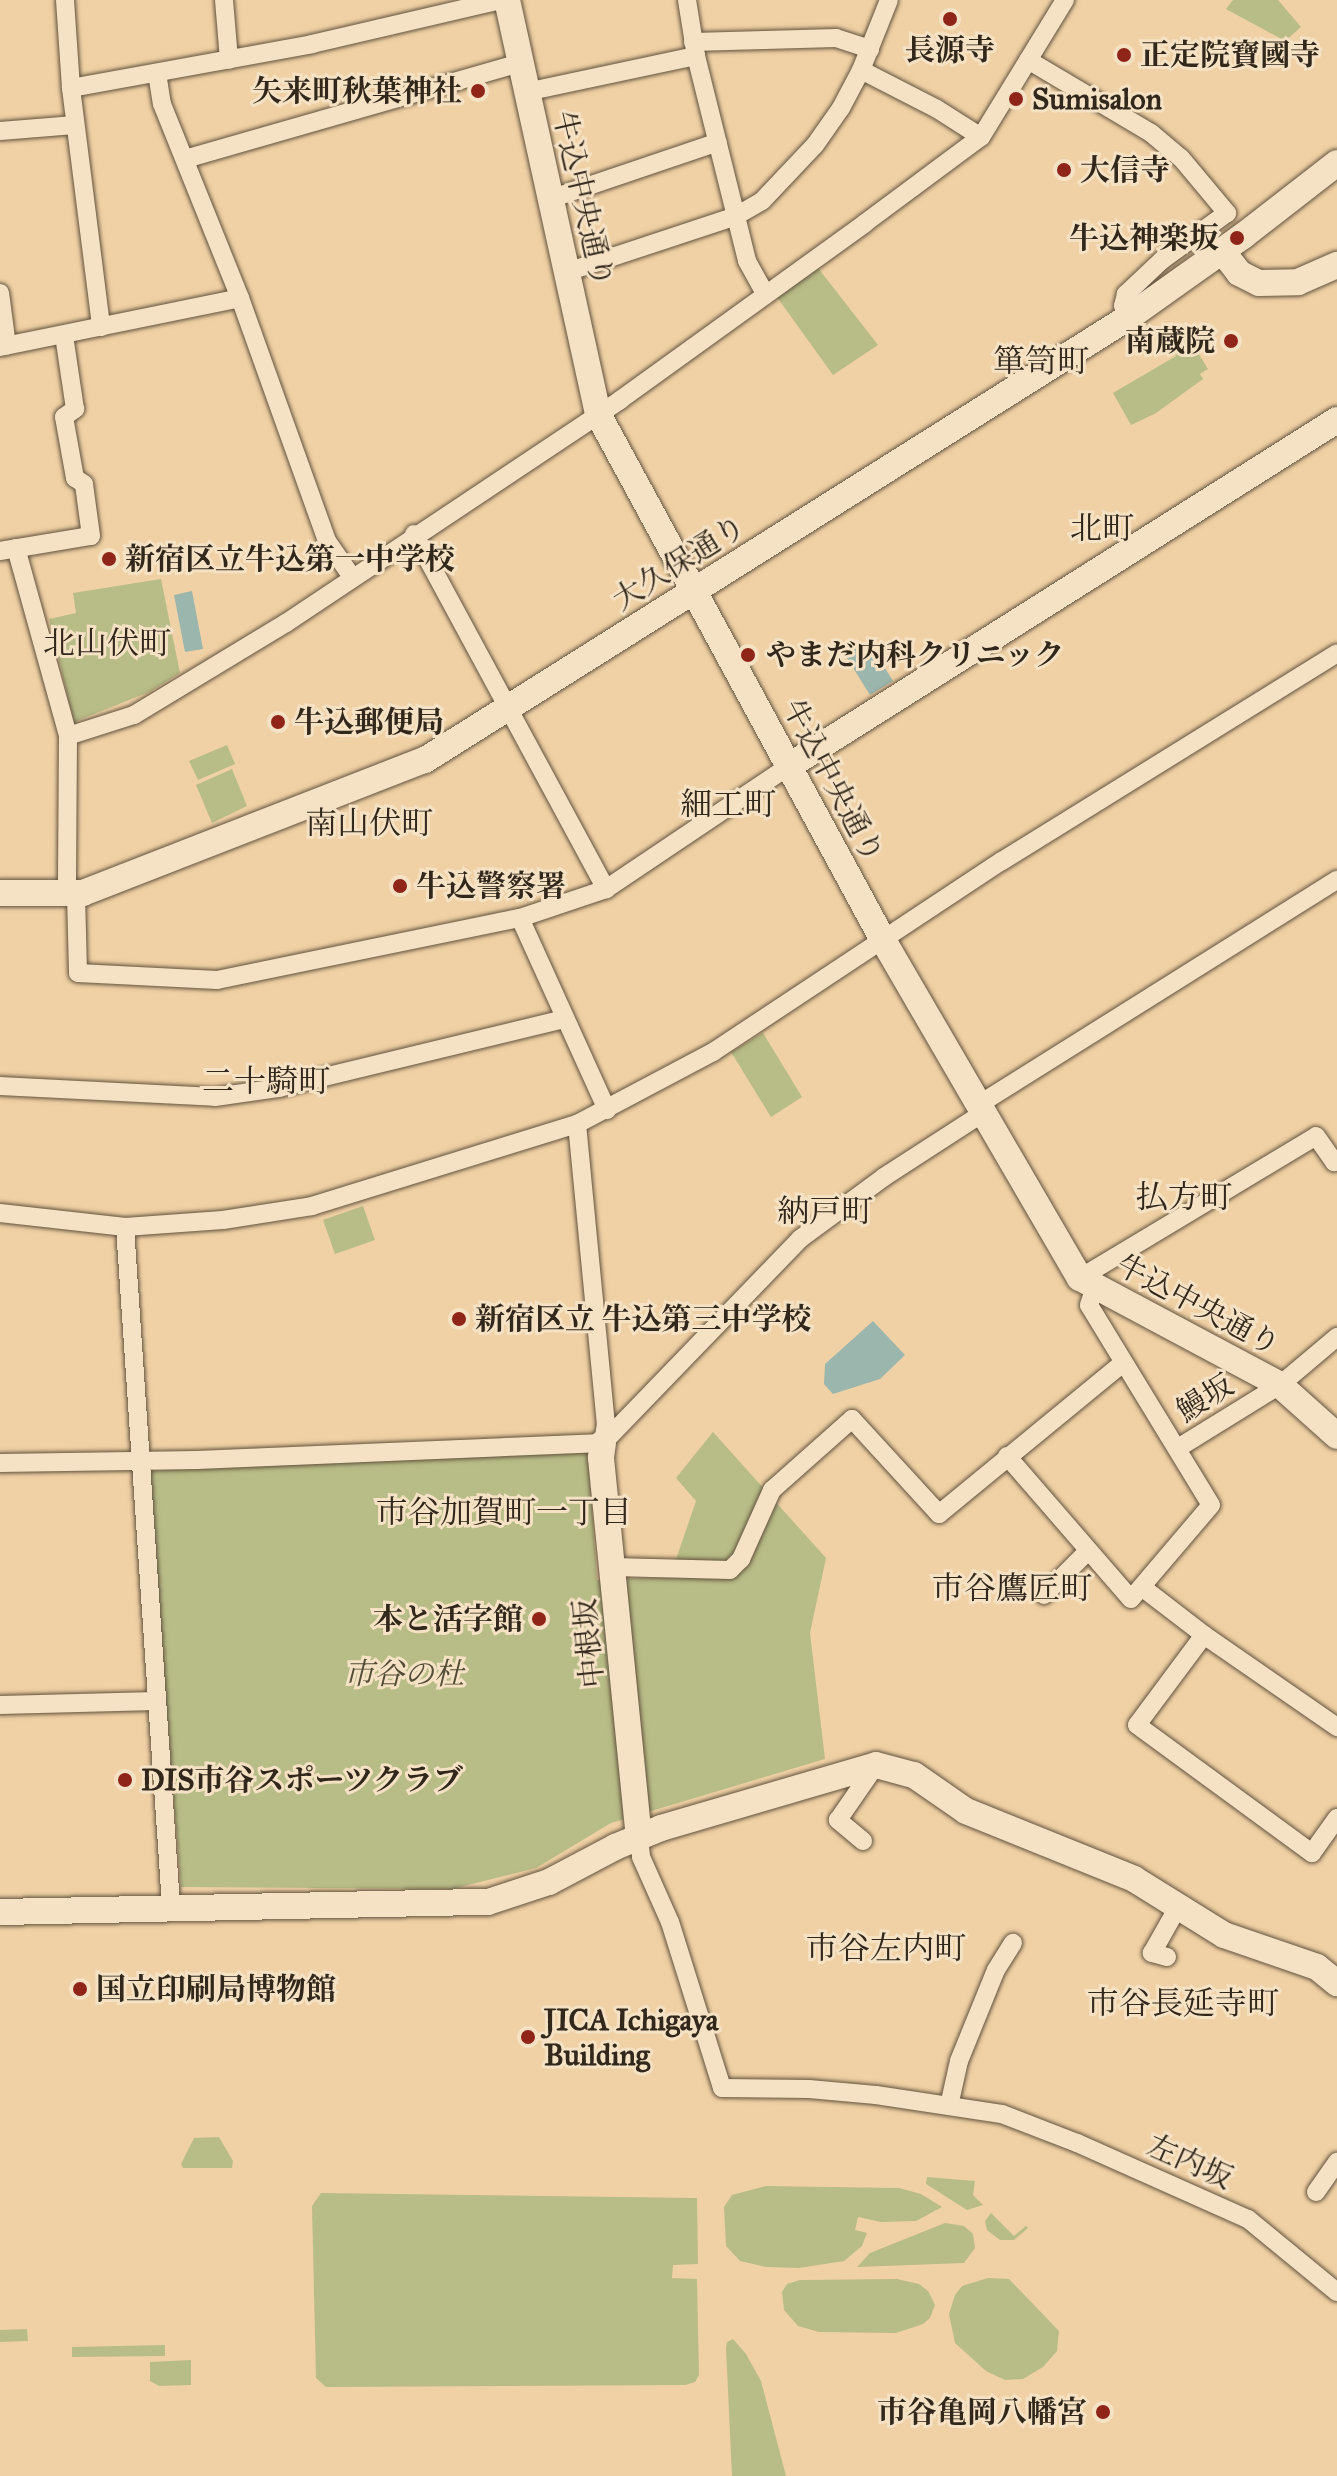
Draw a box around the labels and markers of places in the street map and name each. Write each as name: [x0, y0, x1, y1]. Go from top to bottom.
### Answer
marker: 長源寺: [941, 10, 959, 28]
place label: 長源寺: [905, 32, 995, 68]
place label: 正定院寶國寺: [1140, 37, 1320, 73]
marker: 正定院寶國寺: [1115, 46, 1133, 64]
place label: 矢来町秋葉神社: [252, 73, 462, 109]
place label: Sumisalon: [1032, 81, 1162, 117]
marker: 矢来町秋葉神社: [469, 82, 487, 100]
marker: Sumisalon: [1007, 90, 1025, 108]
place label: 大信寺: [1080, 152, 1170, 188]
marker: 大信寺: [1055, 161, 1073, 179]
place label: 牛込神楽坂: [1069, 220, 1219, 256]
marker: 牛込神楽坂: [1226, 227, 1248, 249]
place label: 南蔵院: [1125, 323, 1215, 359]
marker: 南蔵院: [1222, 332, 1240, 350]
place label: 新宿区立牛込第一中学校: [125, 541, 455, 577]
marker: 新宿区立牛込第一中学校: [100, 550, 118, 568]
place label: やまだ内科クリニック: [766, 637, 1066, 673]
marker: やまだ内科クリニック: [737, 644, 759, 666]
place label: 牛込郵便局: [294, 704, 444, 740]
marker: 牛込郵便局: [269, 713, 287, 731]
place label: 牛込警察署: [416, 868, 566, 904]
marker: 牛込警察署: [391, 877, 409, 895]
place label: 新宿区立 牛込第三中学校: [475, 1301, 811, 1337]
marker: 新宿区立 牛込第三中学校: [450, 1310, 468, 1328]
place label: 本と活字館: [373, 1601, 523, 1637]
marker: 本と活字館: [530, 1610, 548, 1628]
place label: DIS市谷スポーツクラブ: [141, 1762, 464, 1798]
marker: DIS市谷スポーツクラブ: [116, 1771, 134, 1789]
place label: 国立印刷局博物館: [96, 1971, 336, 2007]
marker: 国立印刷局博物館: [71, 1980, 89, 1998]
place label: JICA Ichigaya Building: [544, 2002, 718, 2072]
marker: JICA Ichigaya Building: [519, 2028, 537, 2046]
place label: 市谷亀岡八幡宮: [877, 2394, 1087, 2430]
marker: 市谷亀岡八幡宮: [1094, 2403, 1112, 2421]

